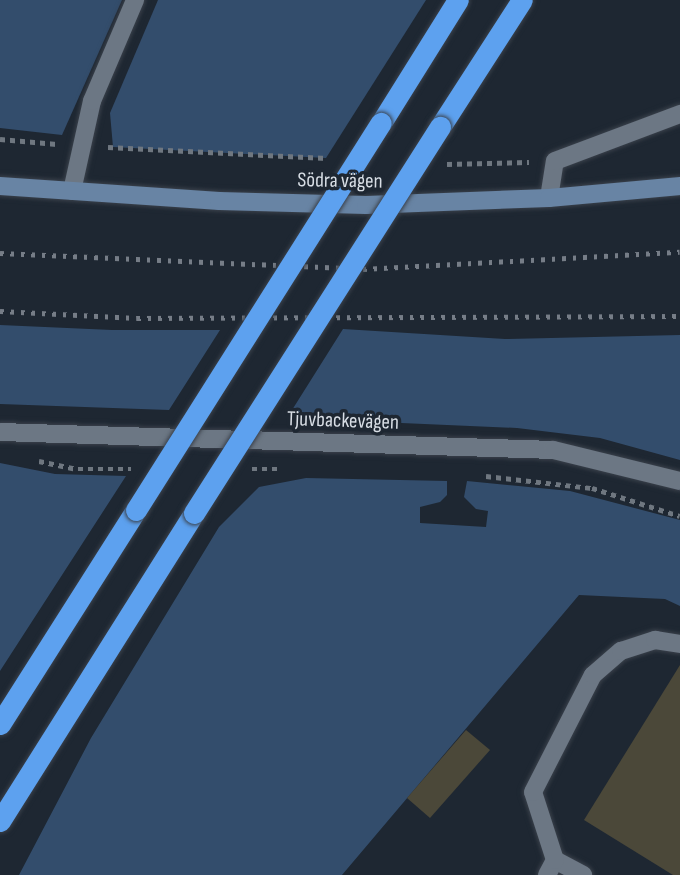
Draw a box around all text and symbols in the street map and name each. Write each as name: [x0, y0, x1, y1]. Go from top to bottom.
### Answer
street label: Södra vägen: [297, 168, 383, 194]
street label: Tjuvbackevägen: [287, 406, 399, 436]

